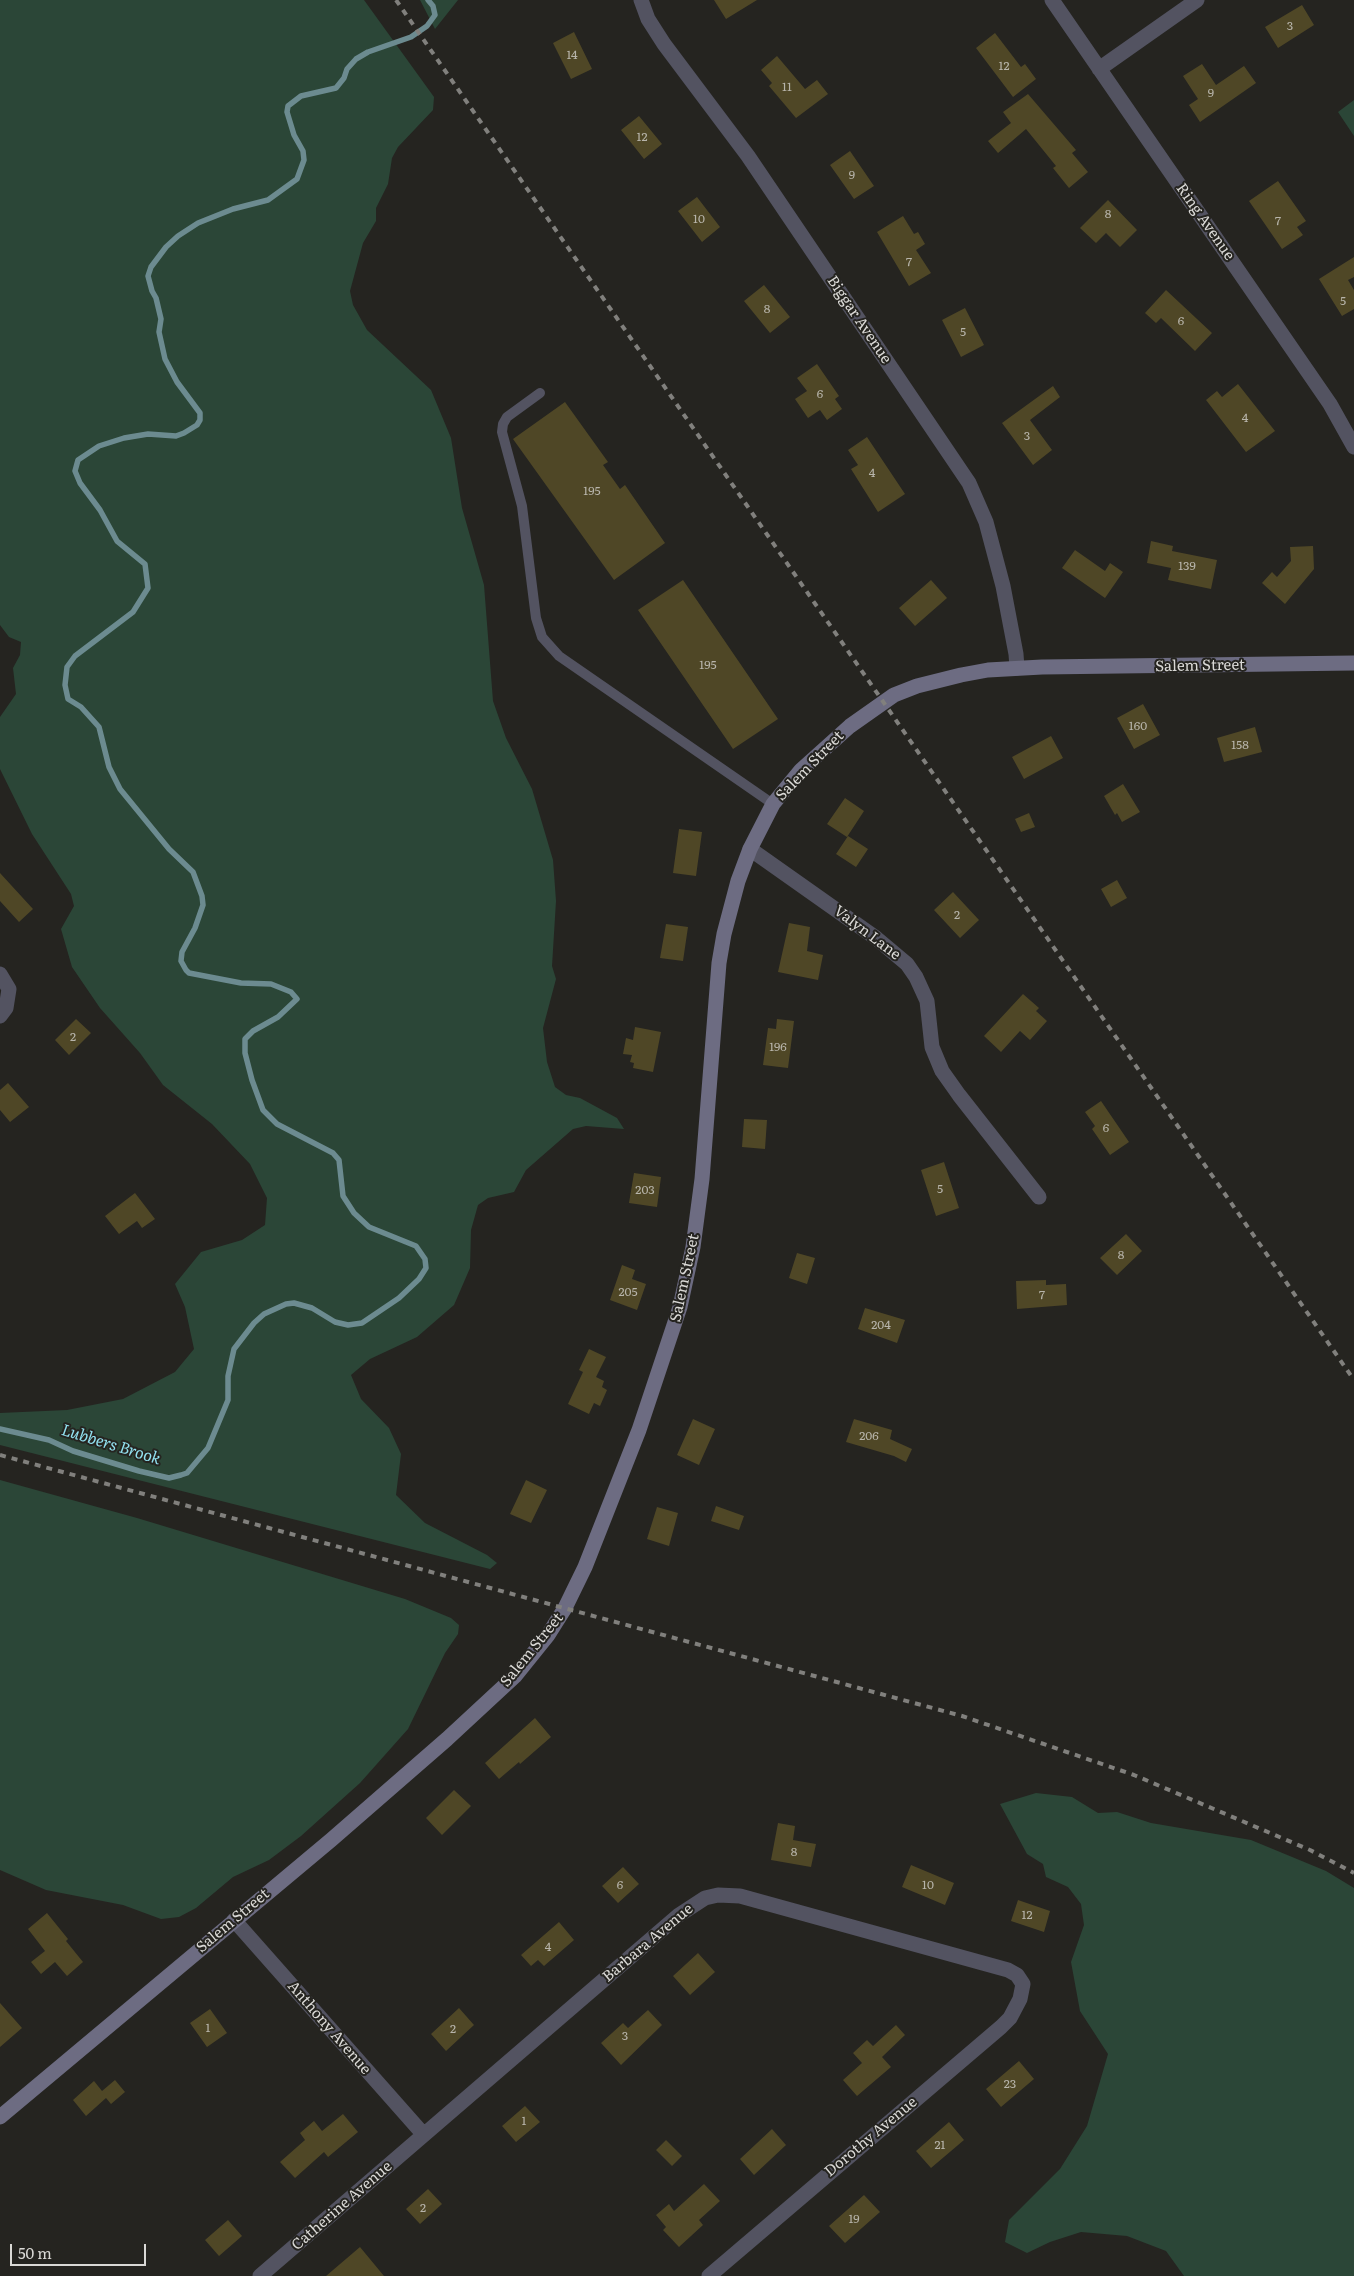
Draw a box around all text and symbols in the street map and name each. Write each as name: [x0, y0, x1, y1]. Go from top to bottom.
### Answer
house number: 3: [1287, 19, 1293, 33]
house number: 14: [566, 48, 578, 62]
house number: 12: [999, 59, 1009, 73]
house number: 11: [782, 80, 792, 94]
house number: 9: [1208, 86, 1214, 100]
house number: 12: [637, 130, 647, 144]
house number: 9: [849, 168, 855, 182]
street label: Ring Avenue: [1172, 180, 1238, 264]
house number: 8: [1105, 207, 1111, 221]
house number: 10: [693, 212, 705, 226]
house number: 7: [1275, 214, 1281, 228]
house number: 7: [906, 255, 912, 269]
street label: Biggar Avenue: [823, 273, 895, 367]
house number: 5: [1340, 294, 1346, 308]
house number: 8: [764, 302, 770, 316]
house number: 6: [1178, 314, 1184, 328]
house number: 5: [960, 325, 966, 339]
house number: 6: [817, 387, 823, 401]
house number: 4: [1242, 411, 1248, 425]
house number: 3: [1024, 429, 1030, 443]
house number: 4: [869, 466, 875, 480]
house number: 195: [583, 484, 601, 498]
house number: 139: [1178, 559, 1196, 573]
street label: Salem Street: [1155, 656, 1245, 676]
house number: 195: [699, 658, 717, 672]
house number: 160: [1129, 719, 1147, 733]
street label: Salem Street: [772, 727, 848, 805]
house number: 158: [1231, 738, 1249, 752]
street label: Valyn Lane: [830, 902, 904, 964]
house number: 2: [954, 908, 960, 922]
house number: 2: [70, 1030, 76, 1044]
house number: 196: [769, 1040, 787, 1054]
house number: 6: [1103, 1121, 1109, 1135]
house number: 5: [937, 1182, 943, 1196]
house number: 203: [635, 1183, 655, 1197]
street label: Salem Street: [667, 1232, 703, 1324]
house number: 8: [1118, 1248, 1124, 1262]
house number: 205: [618, 1285, 638, 1299]
house number: 7: [1039, 1288, 1045, 1302]
house number: 204: [871, 1318, 891, 1332]
water label: Lubbers Brook: [59, 1421, 163, 1469]
house number: 206: [859, 1429, 879, 1443]
street label: Salem Street: [497, 1609, 567, 1691]
house number: 8: [791, 1845, 797, 1859]
house number: 6: [617, 1878, 623, 1892]
house number: 10: [922, 1878, 934, 1892]
street label: Salem Street: [193, 1885, 273, 1957]
street label: Barbara Avenue: [599, 1900, 697, 1986]
house number: 12: [1022, 1908, 1032, 1922]
house number: 4: [545, 1940, 551, 1954]
street label: Anthony Avenue: [283, 1978, 375, 2078]
house number: 1: [206, 2021, 210, 2035]
house number: 2: [450, 2022, 456, 2036]
house number: 3: [622, 2029, 628, 2043]
house number: 23: [1004, 2077, 1016, 2091]
street label: Dorothy Avenue: [821, 2093, 921, 2181]
house number: 1: [522, 2114, 526, 2128]
house number: 21: [935, 2138, 945, 2152]
street label: Catherine Avenue: [288, 2158, 396, 2254]
house number: 2: [420, 2201, 426, 2215]
house number: 19: [848, 2212, 860, 2226]
scale bar: [12, 2234, 149, 2266]
text: 50 m: [18, 2241, 52, 2264]

